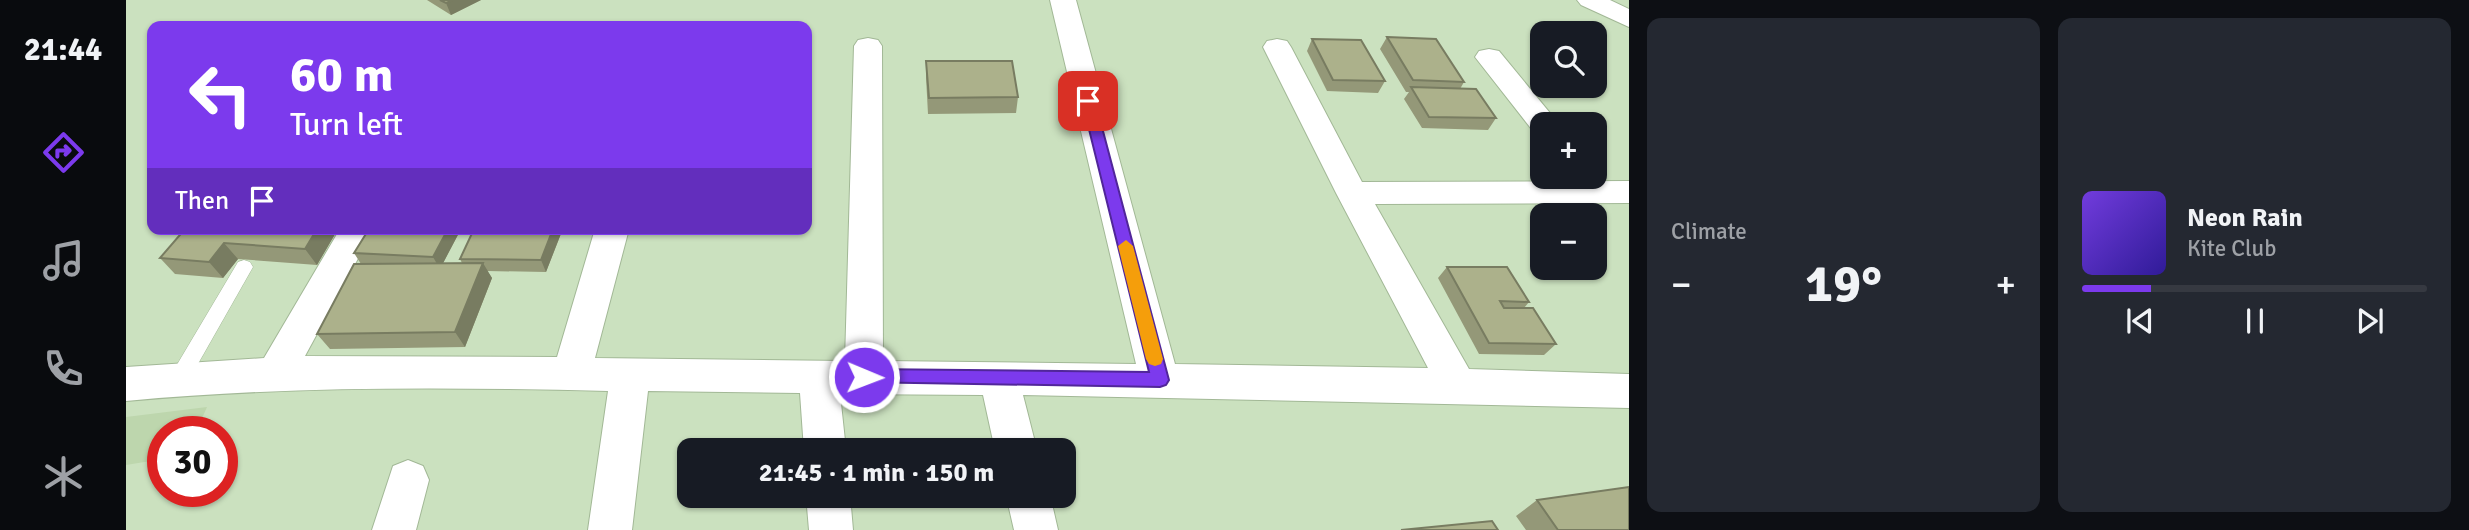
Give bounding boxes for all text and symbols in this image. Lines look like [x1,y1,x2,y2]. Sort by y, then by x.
map controls [1530,21,1607,280]
button: search [1530,21,1607,98]
text: 21:44 [24,30,102,69]
text: 60 m [290,45,393,105]
icon: left [175,49,266,140]
pin [1058,71,1118,131]
icon: arrive [1069,82,1107,120]
text: Turn left [290,105,403,144]
button: + [1530,112,1607,189]
icon: directions [39,128,88,177]
icon: arrive [243,182,281,220]
text: Then [175,185,229,217]
text: Neon Rain [2187,202,2303,234]
button: − [1530,203,1607,280]
text: Climate [1671,217,1747,246]
text: Kite Club [2187,234,2276,263]
icon: music [39,236,88,285]
text: 19° [1805,252,1882,316]
text: − [1671,261,1692,308]
text: + [1995,261,2016,308]
icon: previous [2121,302,2159,340]
icon: pause [2236,302,2274,340]
icon: next [2351,302,2389,340]
position arrow [827,340,901,414]
icon: phone [39,344,88,393]
speed limit sign: 30 [147,416,238,507]
icon: climate [39,452,88,501]
text: 21:45 · 1 min · 150 m [759,457,994,489]

